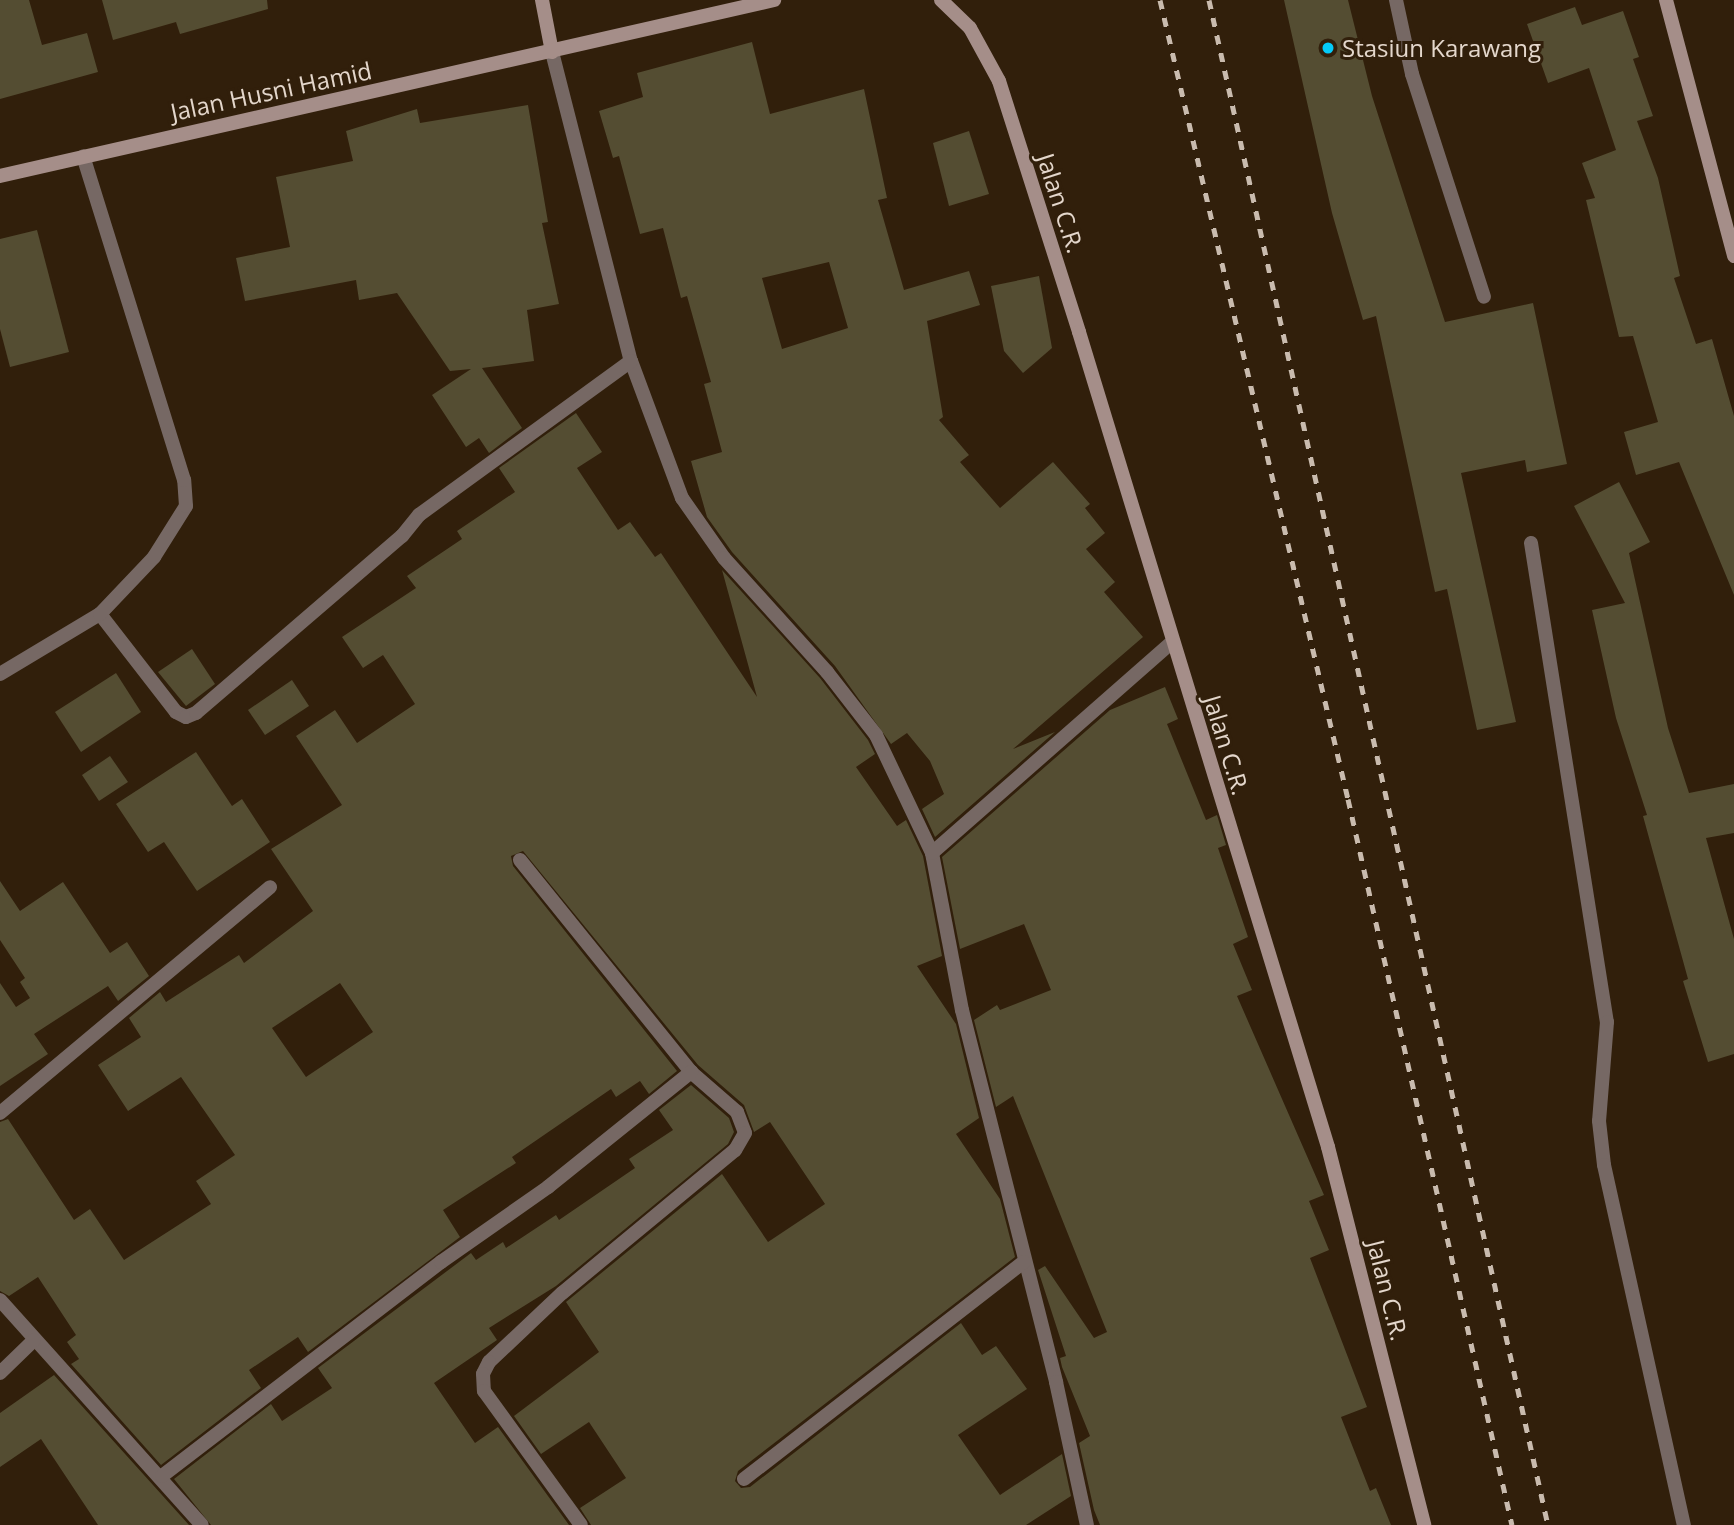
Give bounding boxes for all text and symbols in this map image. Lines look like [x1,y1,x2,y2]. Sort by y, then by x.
place label: Stasiun Karawang [1342,34,1541,62]
marker: Stasiun Karawang [1320,40,1336,56]
street label: Jalan Husni Hamid [168,56,374,126]
street label: Jalan C.R. [1031,150,1091,256]
street label: Jalan C.R. [1198,692,1256,798]
street label: Jalan C.R. [1362,1237,1414,1343]

